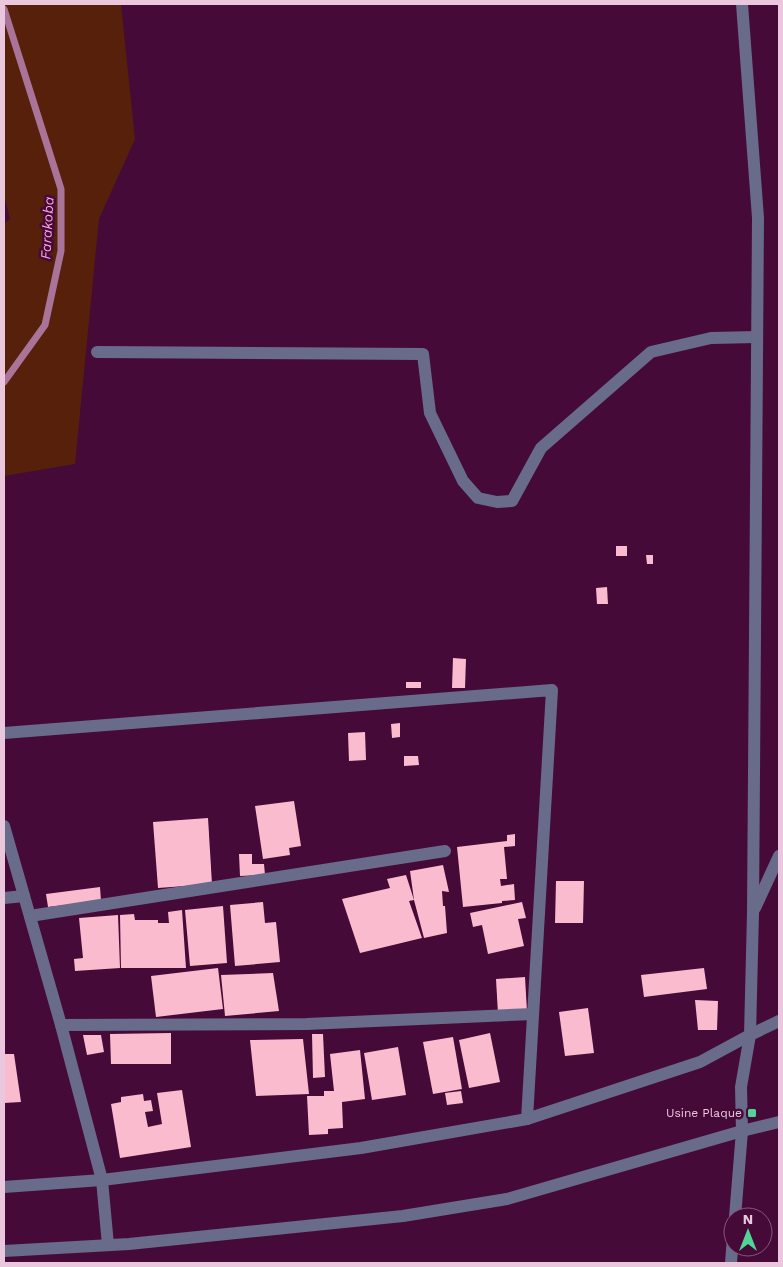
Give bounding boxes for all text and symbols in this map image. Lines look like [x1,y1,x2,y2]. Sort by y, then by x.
water label: Farakoba [37,196,57,260]
place label: Usine Plaque [666,1106,742,1120]
marker: Usine Plaque [746,1107,758,1119]
north arrow [723,1207,773,1257]
text: N [743,1211,753,1227]

